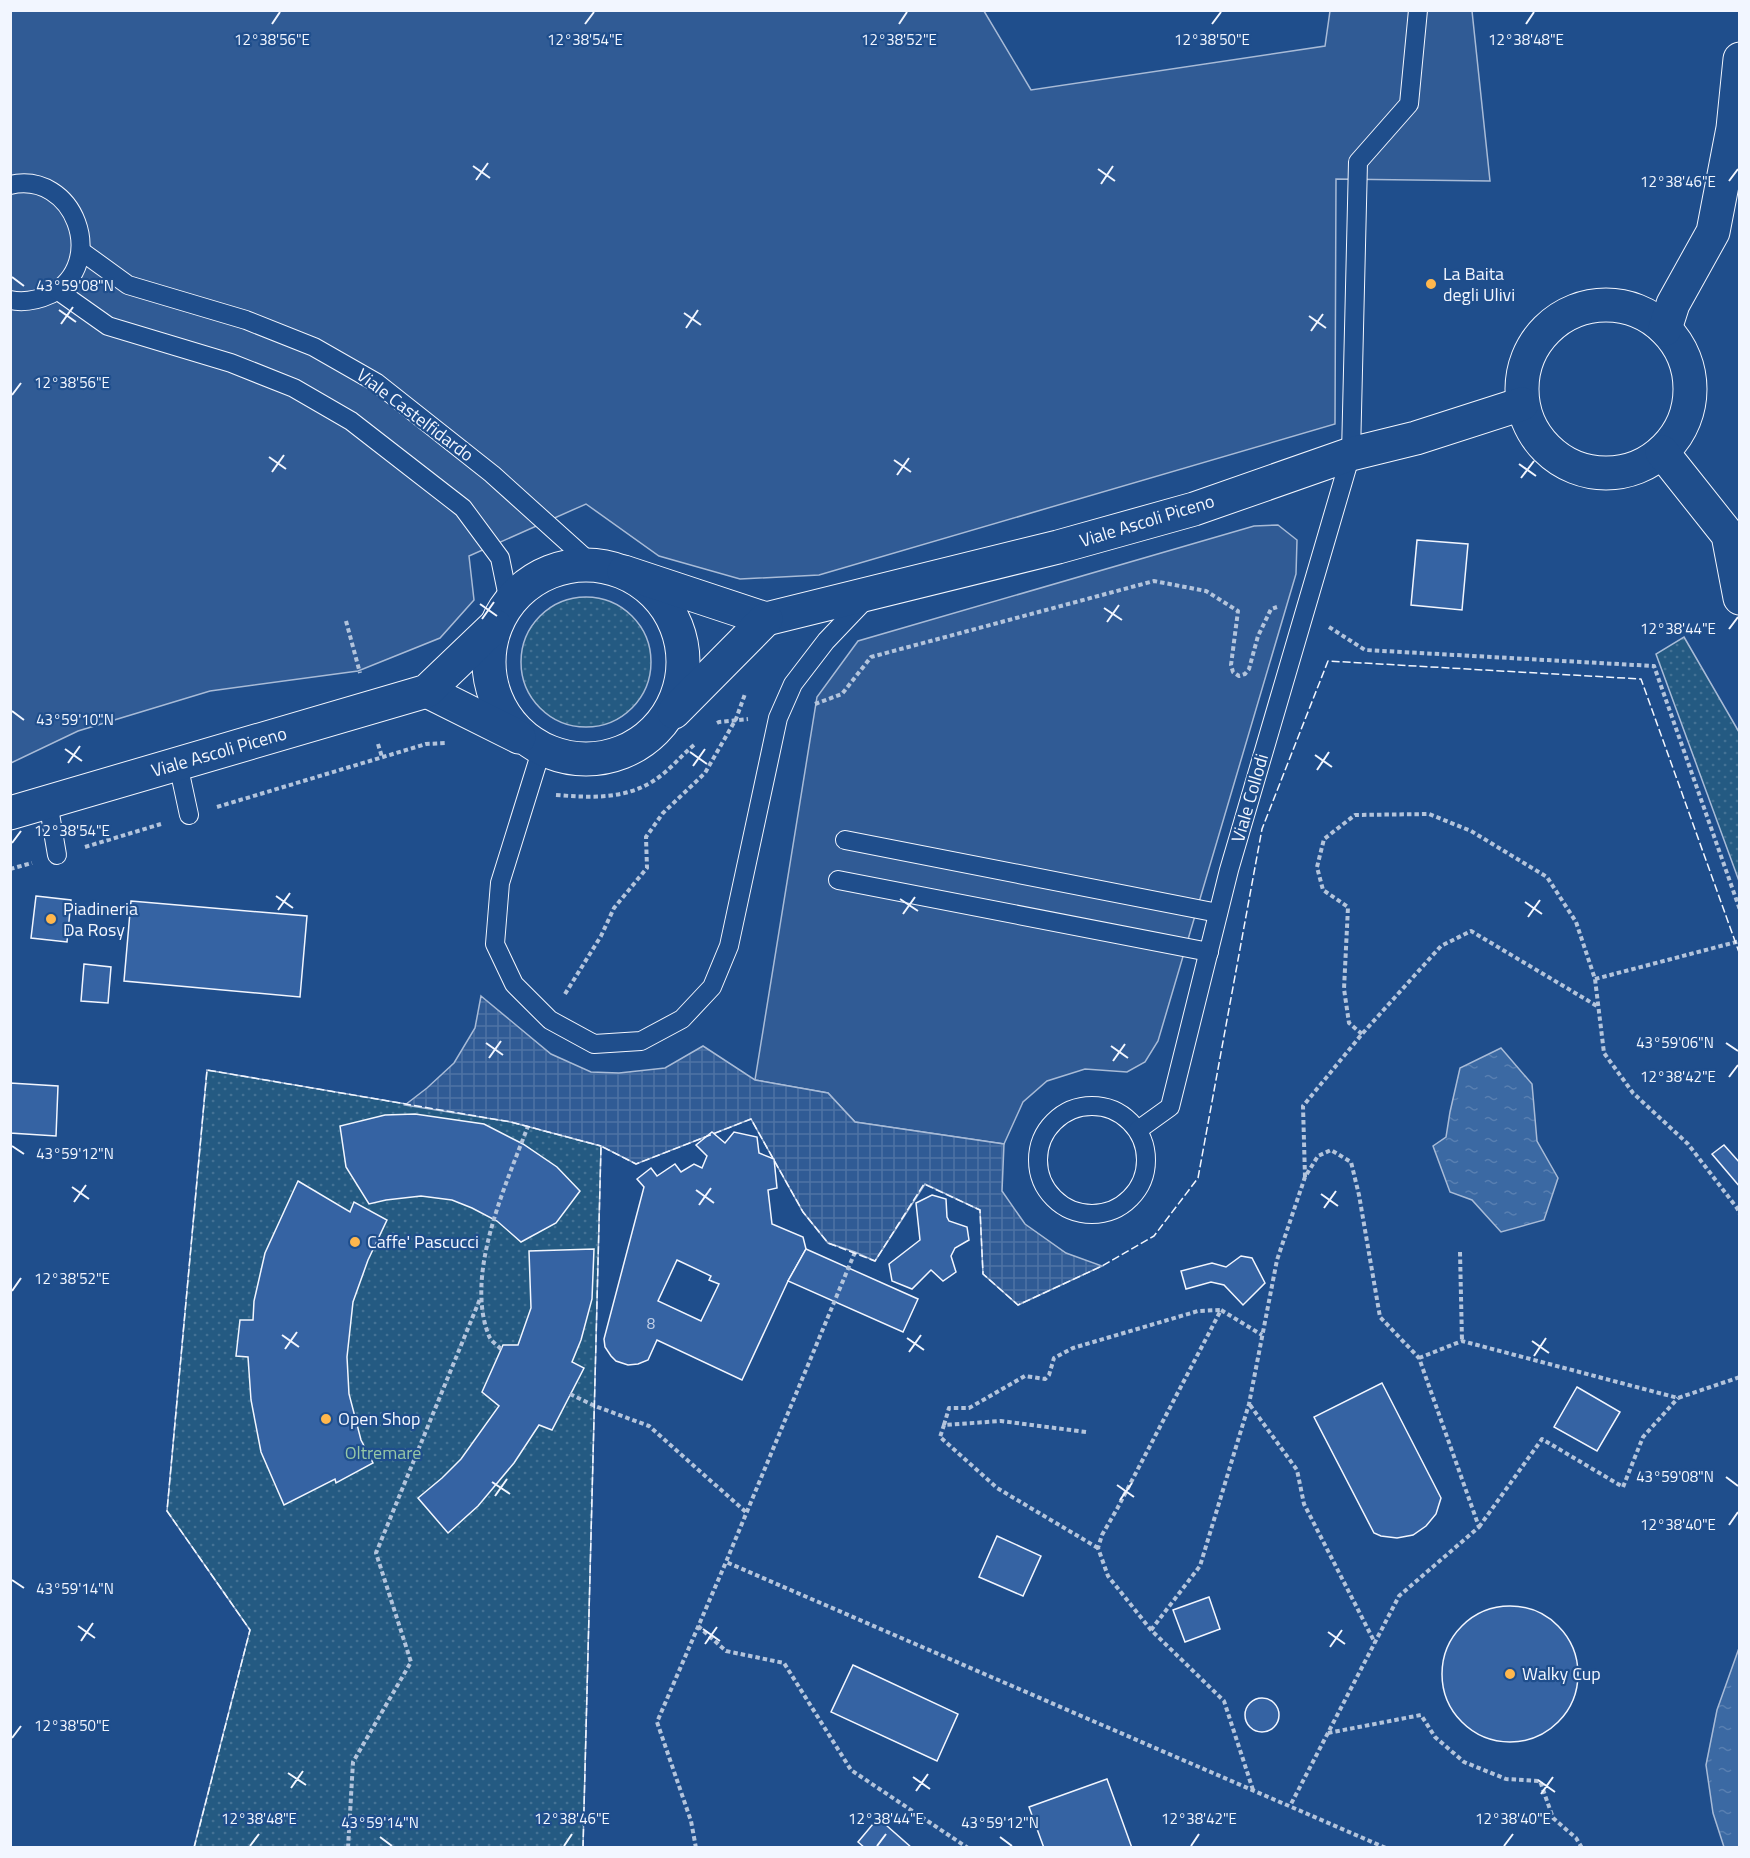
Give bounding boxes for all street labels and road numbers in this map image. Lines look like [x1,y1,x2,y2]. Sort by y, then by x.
street label: Viale Castelfidardo [351,361,480,468]
street label: Viale Ascoli Piceno [1076,487,1218,554]
street label: Viale Ascoli Piceno [148,719,290,784]
street label: Viale Collodi [1224,750,1275,845]

